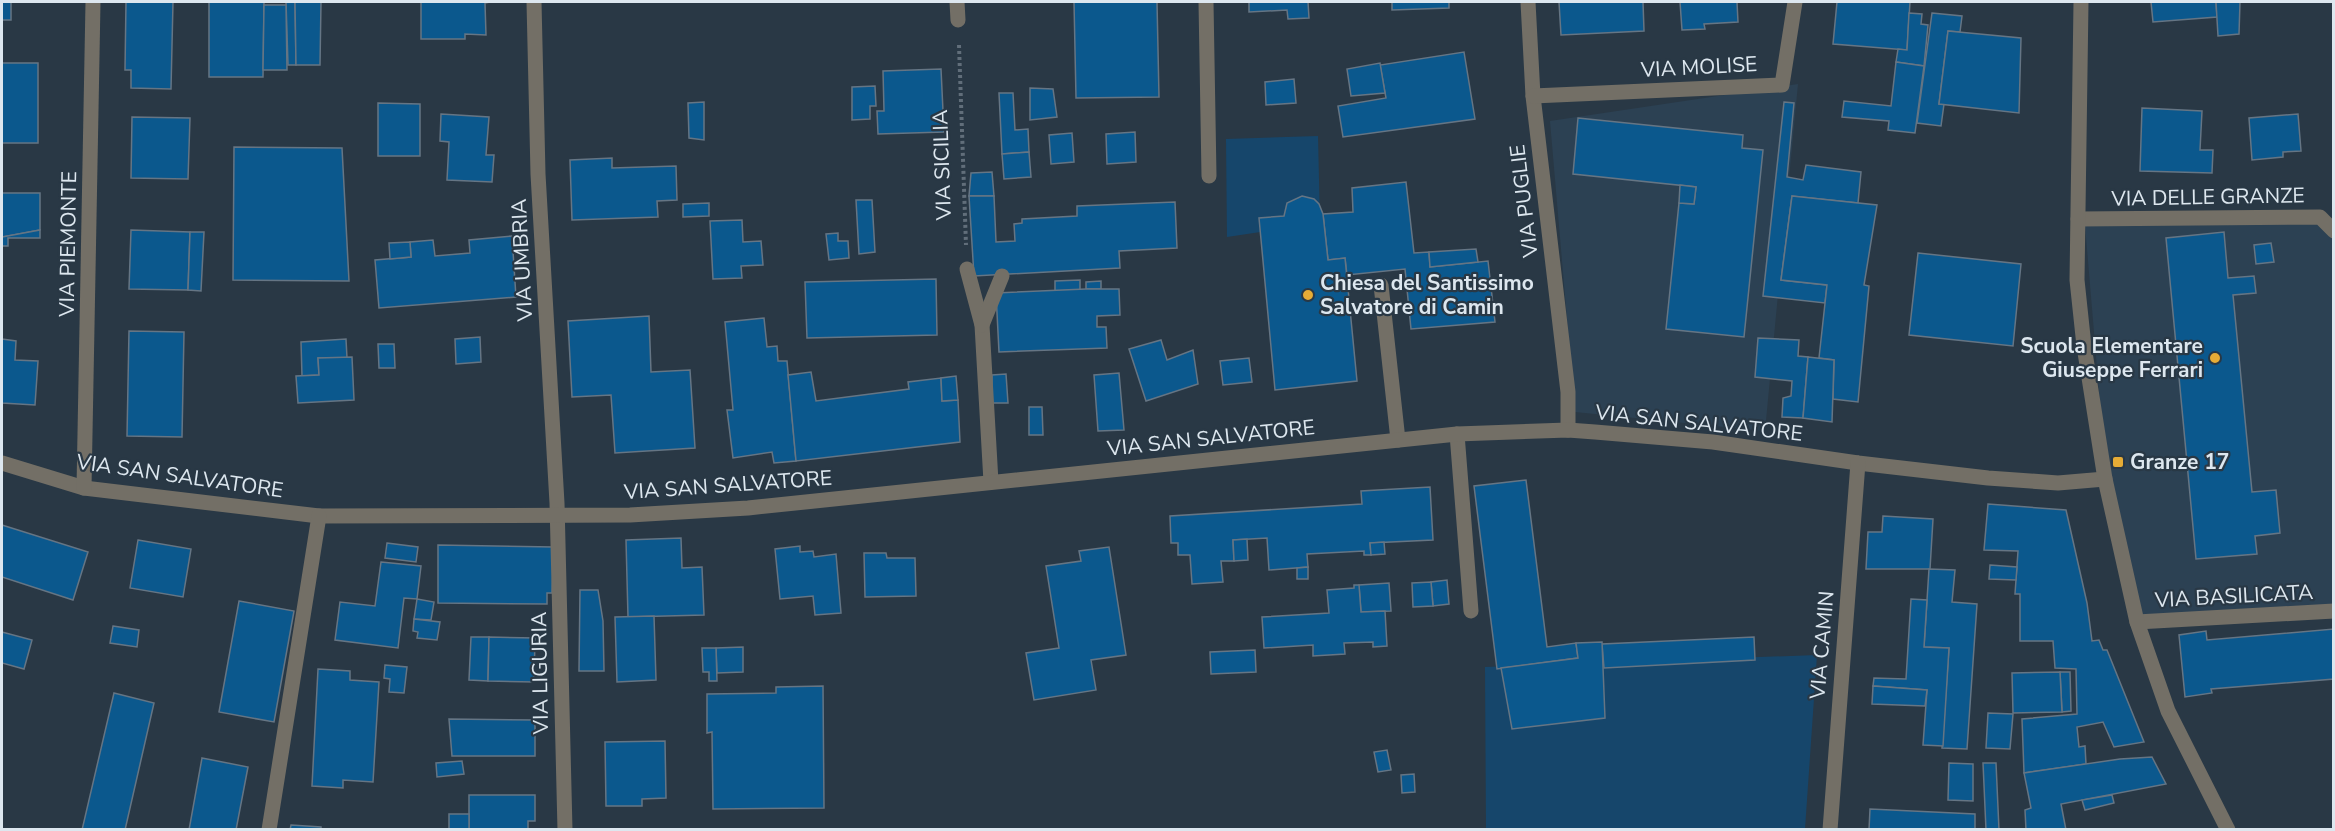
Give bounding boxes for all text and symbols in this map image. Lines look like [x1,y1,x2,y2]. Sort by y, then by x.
street label: VIA MOLISE [1639,50,1758,84]
street label: VIA SICILIA [926,109,958,222]
street label: VIA PUGLIE [1503,143,1545,260]
street label: VIA PIEMONTE [53,171,83,318]
street label: VIA DELLE GRANZE [2110,181,2305,213]
street label: VIA UMBRIA [505,198,539,323]
place label: Chiesa del Santissimo Salvatore di Camin [1320,269,1534,321]
marker: Chiesa del Santissimo Salvatore di Camin [1301,288,1315,302]
place label: Scuola Elementare Giuseppe Ferrari [2020,332,2203,384]
marker: Scuola Elementare Giuseppe Ferrari [2208,351,2222,365]
street label: VIA SAN SALVATORE [1593,398,1804,448]
street label: VIA SAN SALVATORE [1105,413,1316,463]
street label: VIA SAN SALVATORE [74,447,285,504]
place label: Granze 17 [2130,448,2229,476]
marker: Granze 17 [2111,455,2125,469]
street label: VIA SAN SALVATORE [622,464,833,506]
street label: VIA BASILICATA [2153,578,2314,614]
street label: VIA CAMIN [1803,590,1841,701]
street label: VIA LIGURIA [525,611,555,736]

